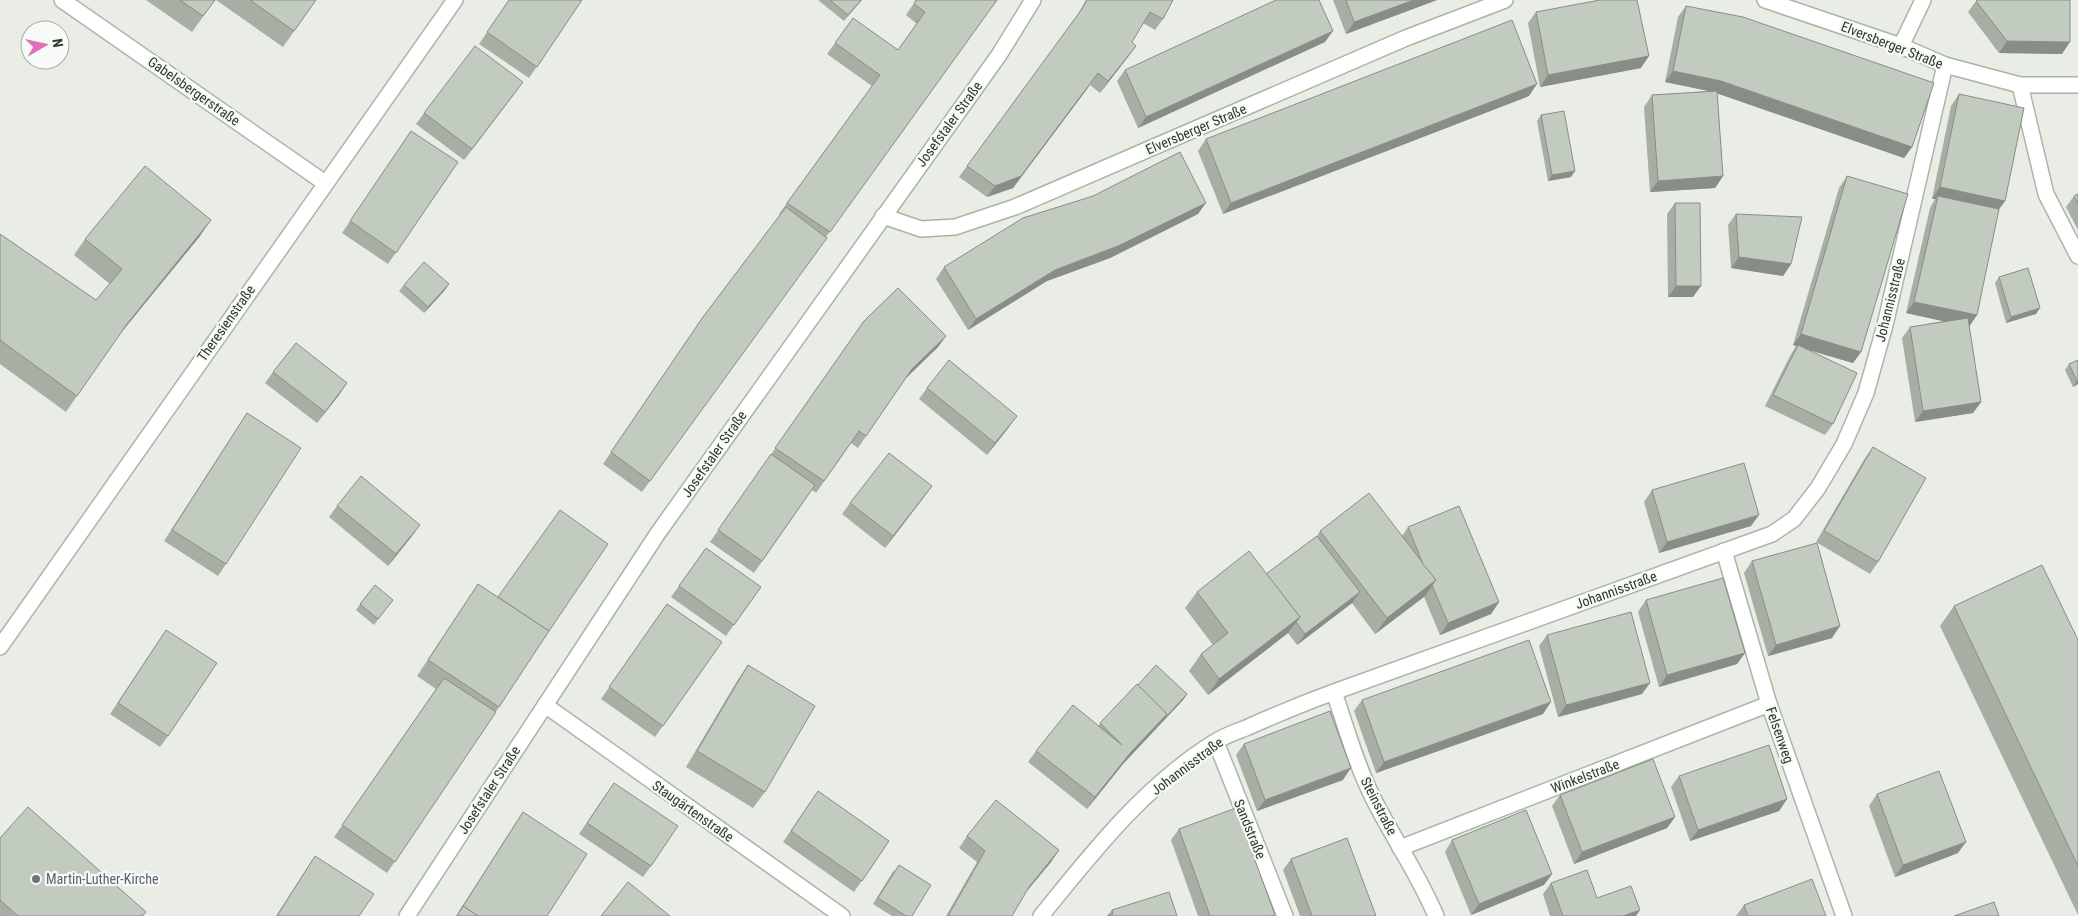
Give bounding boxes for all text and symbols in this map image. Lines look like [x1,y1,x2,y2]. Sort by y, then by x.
street label: Elversberger Straße [1839,18,1946,72]
north arrow [20,20,70,70]
text: N [49,37,66,48]
street label: Gabelsbergerstraße [145,53,243,129]
street label: Josefstaler Straße [913,78,986,170]
street label: Elversberger Straße [1143,100,1249,157]
street label: Johannisstraße [1872,256,1908,343]
street label: Theresienstraße [194,281,258,364]
street label: Josefstaler Straße [678,407,750,500]
street label: Johannisstraße [1573,568,1659,612]
street label: Felsenweg [1763,705,1797,765]
street label: Johannisstraße [1148,734,1226,798]
street label: Josefstaler Straße [455,743,524,837]
street label: Winkelstraße [1549,756,1622,796]
street label: Steinstraße [1358,774,1401,838]
street label: Staugärtenstraße [649,777,737,845]
street label: Sandstraße [1231,797,1269,862]
place label: Martin-Luther-Kirche [46,871,159,887]
marker: Martin-Luther-Kirche [30,873,42,885]

